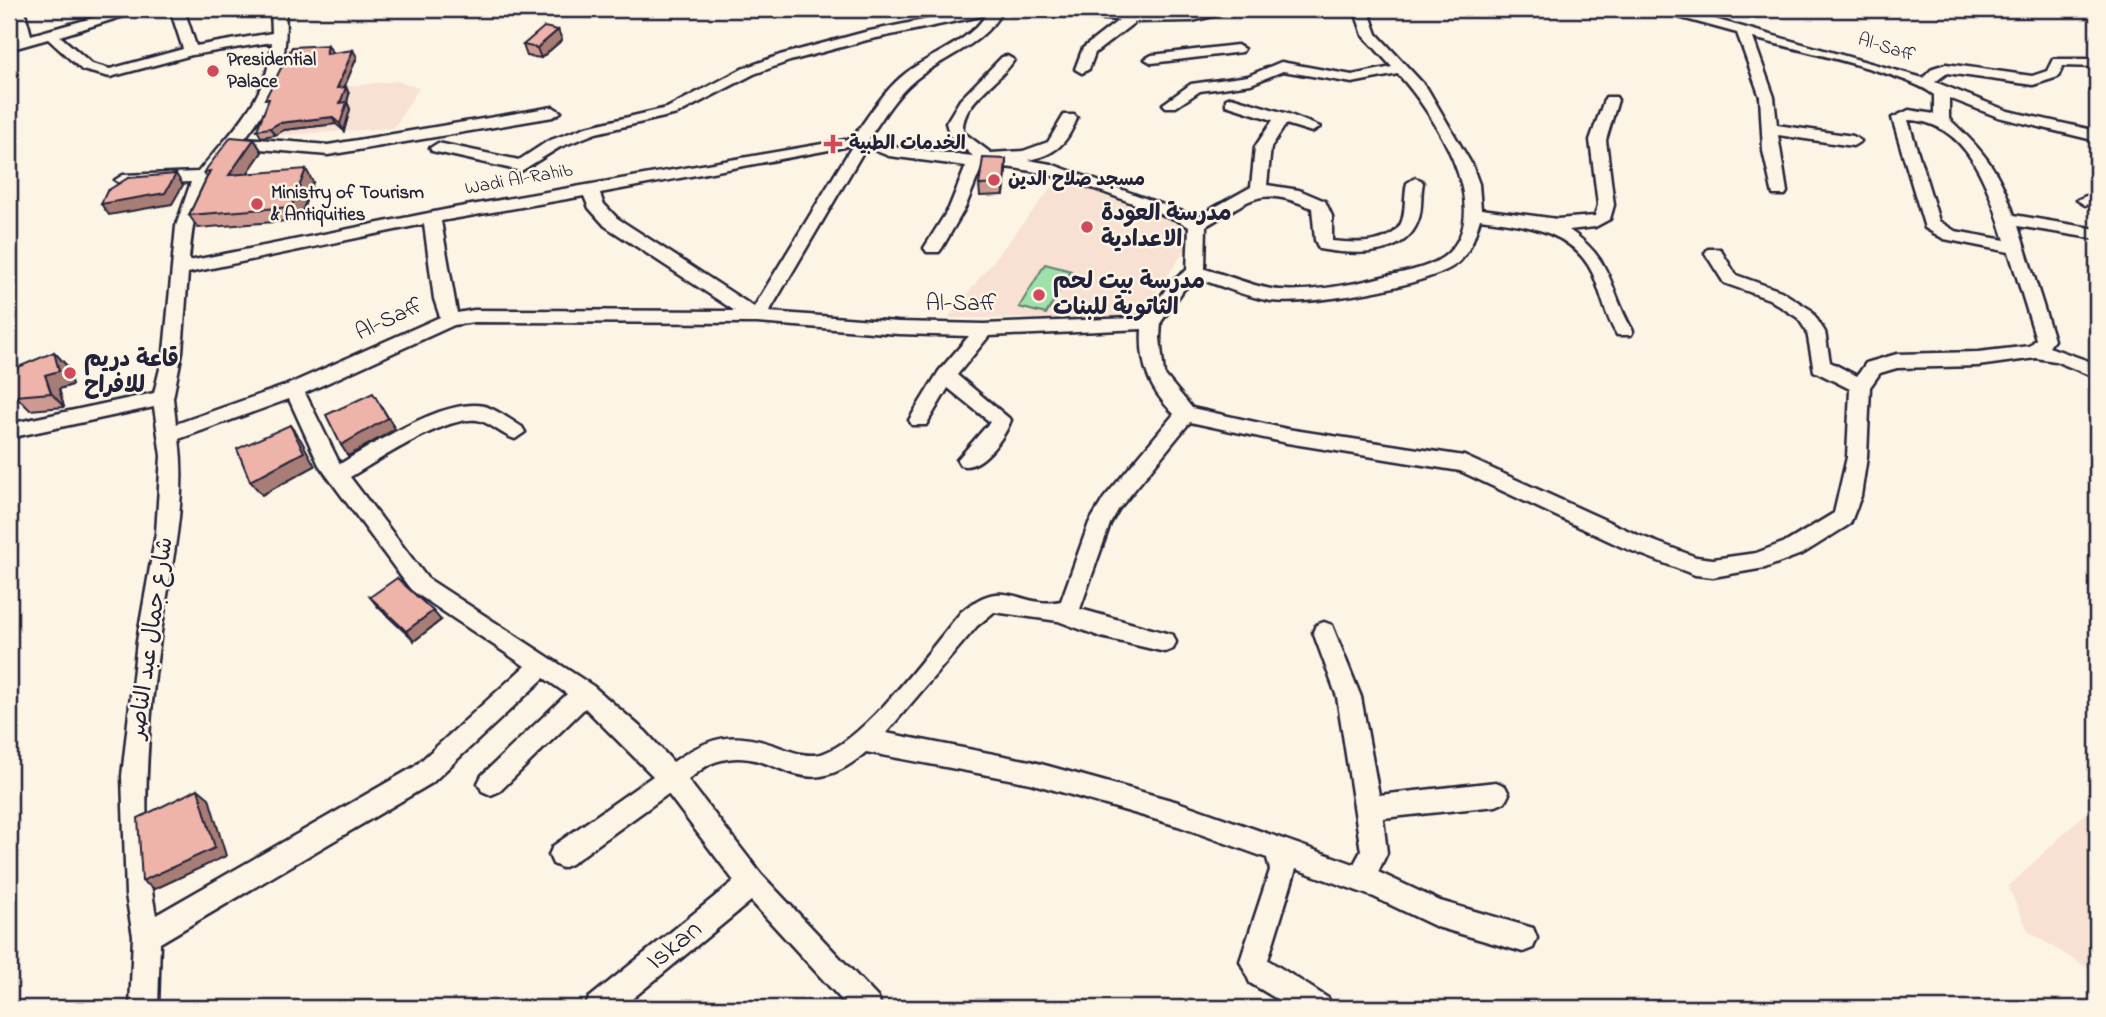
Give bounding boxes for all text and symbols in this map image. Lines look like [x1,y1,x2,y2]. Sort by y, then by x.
street label: Al-Saff [1854,27,1918,70]
place label: Presidential Palace [227,47,316,96]
marker: Presidential Palace [205,63,221,79]
place label: الخدمات الطبية [849,131,966,158]
marker: الخدمات الطبية [823,134,843,154]
street label: Wadi Al-Rahib [463,157,575,203]
place label: مسجد صلاح الدين [1008,167,1145,194]
marker: مسجد صلاح الدين [986,172,1002,188]
place label: Ministry of Tourism & Antiquities [270,180,424,229]
marker: Ministry of Tourism & Antiquities [249,196,265,212]
place label: مدرسة العودة الاعدادية [1101,198,1232,257]
marker: مدرسة العودة الاعدادية [1079,219,1095,235]
place label: مدرسة بيت لحم الثاتوية للبنات [1053,266,1205,325]
marker: مدرسة بيت لحم الثاتوية للبنات [1031,287,1047,303]
street label: Al-Saff [926,288,997,321]
street label: Al-Saff [350,290,428,350]
place label: قاعة دريم للافراح [84,344,179,403]
marker: قاعة دريم للافراح [62,365,78,381]
street label: شارع جمال عبد الناصر [121,535,182,743]
street label: Iskan [638,911,712,981]

